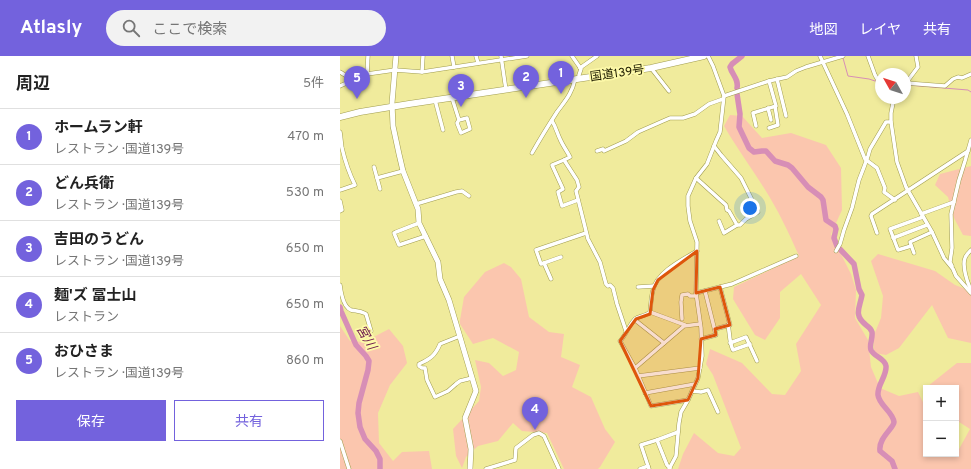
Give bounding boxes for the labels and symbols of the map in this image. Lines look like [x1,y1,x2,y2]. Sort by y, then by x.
pin: 1 [548,61,574,94]
street label: 国道139号 [589,62,645,86]
pin: 2 [513,65,539,98]
pin: 5 [344,66,370,99]
north arrow [875,68,911,104]
pin: 3 [448,74,474,107]
your location [740,198,760,218]
water label: 宮川 [352,323,380,355]
pin: 4 [522,397,548,430]

